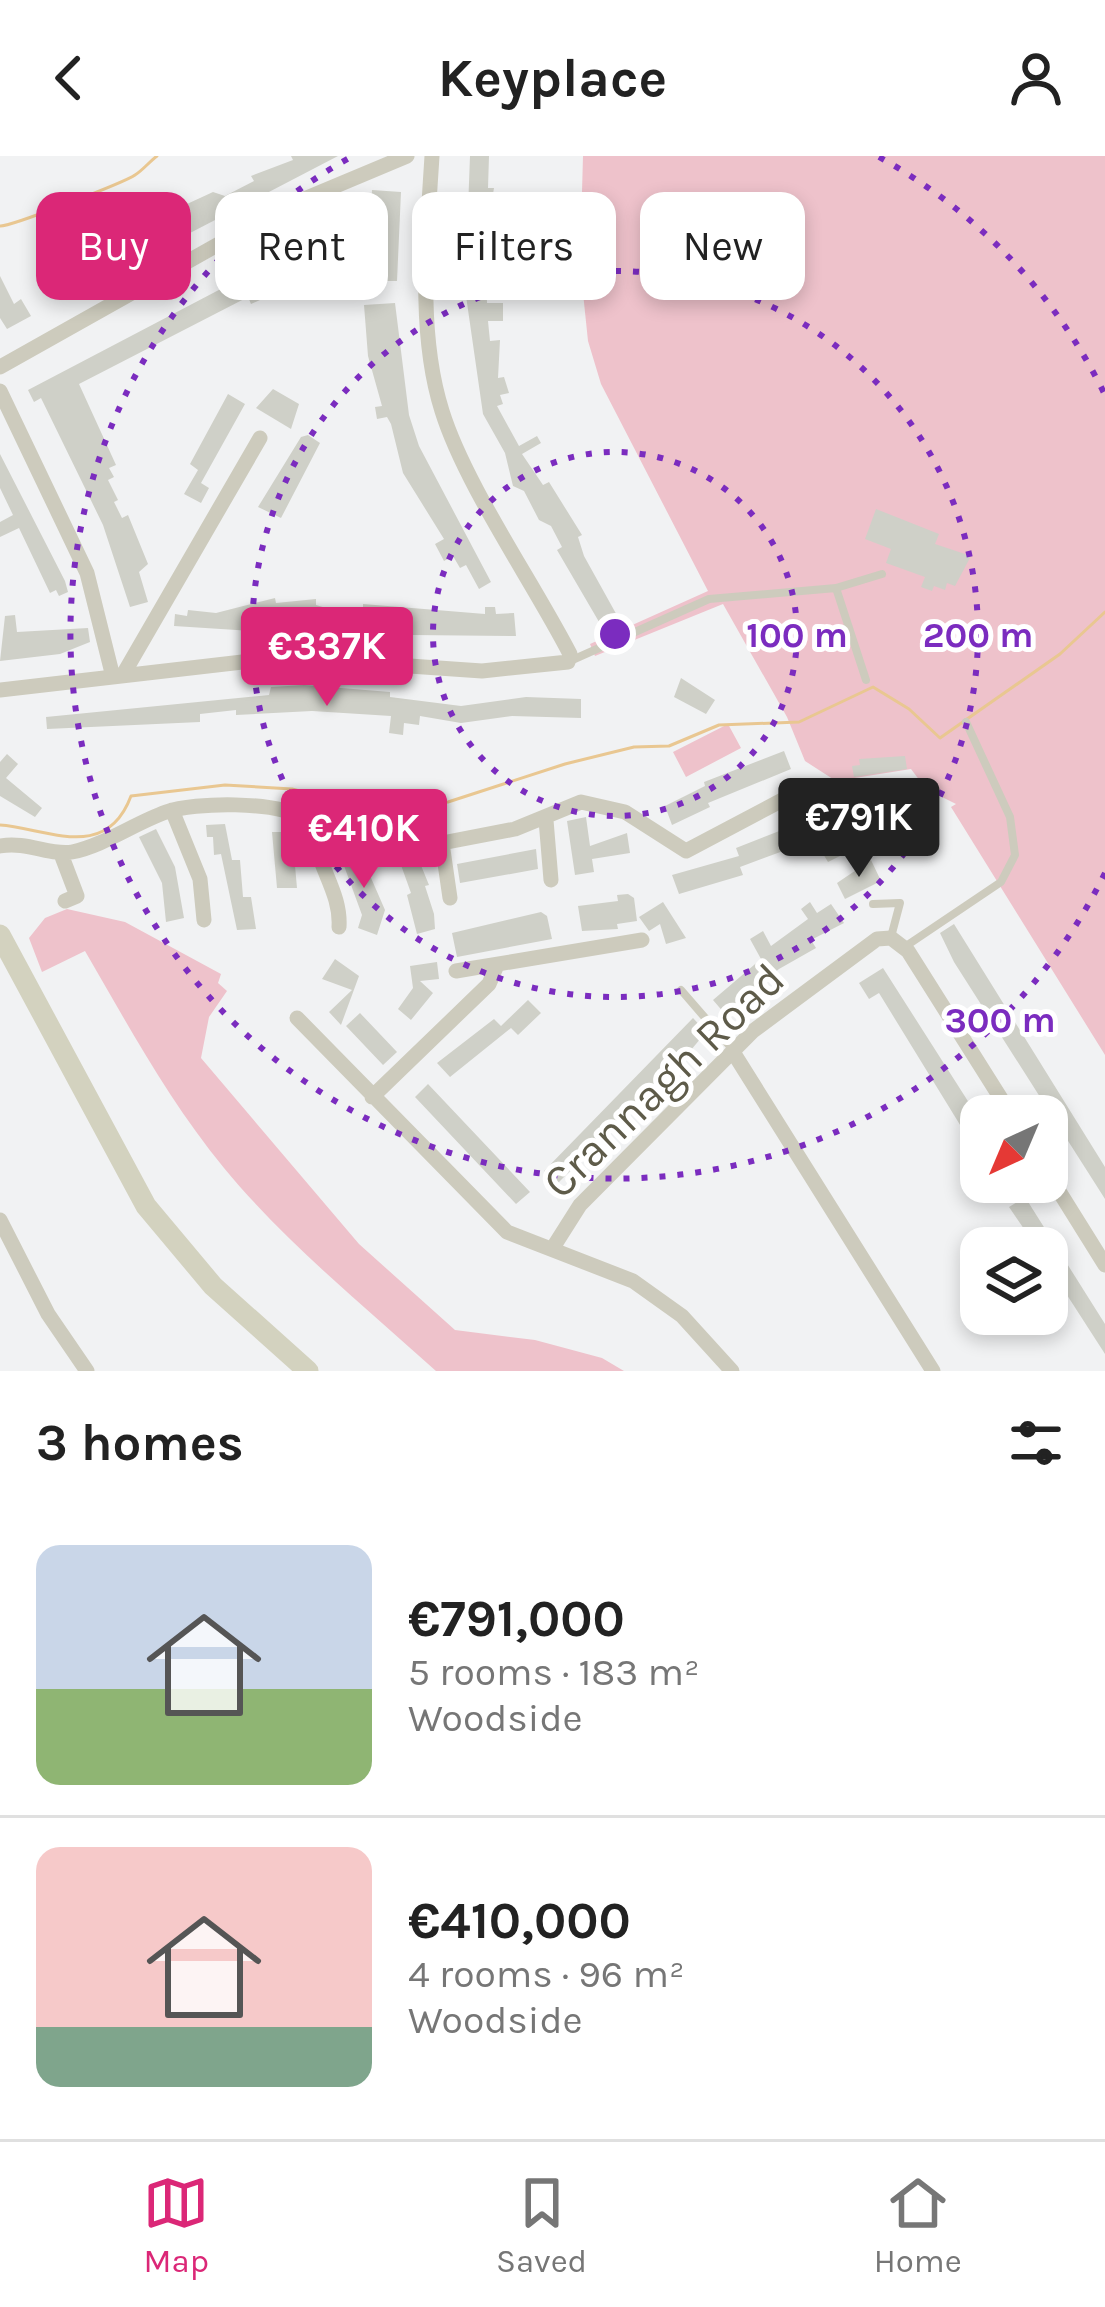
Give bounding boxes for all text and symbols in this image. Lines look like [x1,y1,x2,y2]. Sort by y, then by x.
icon: back [36,45,102,111]
icon: person [1003,45,1069,111]
text: Keyplace [438,46,667,110]
chip: Buy [36,192,191,300]
chip: Rent [215,192,388,300]
chip: Filters [412,192,616,300]
chip: New [640,192,805,300]
pin: €337K [243,607,411,709]
centre of rings [594,613,636,655]
text: 100 m [746,614,848,656]
text: 200 m [923,614,1033,656]
text: €337K [268,623,386,669]
pin: €791K [775,778,943,880]
pin: €410K [280,789,448,891]
text: €791K [805,794,913,840]
text: €410K [308,805,420,851]
street label: Crannagh Road [532,953,796,1209]
text: 300 m [944,999,1056,1041]
north arrow [960,1095,1068,1203]
map controls [960,1095,1068,1335]
button: layers [960,1227,1068,1335]
icon: filters [1003,1410,1069,1476]
text: 3 homes [36,1413,244,1473]
text: €791,000 [408,1589,625,1649]
icon: home [132,1593,276,1737]
text: 5 rooms · 183 m² [408,1649,700,1695]
text: Woodside [408,1695,583,1741]
text: €410,000 [408,1891,631,1951]
icon: home [132,1895,276,2039]
text: 4 rooms · 96 m² [408,1951,685,1997]
text: Woodside [408,1997,583,2043]
tab: Map [143,2170,209,2280]
tab: Saved [496,2170,587,2280]
tab: Home [874,2170,962,2280]

